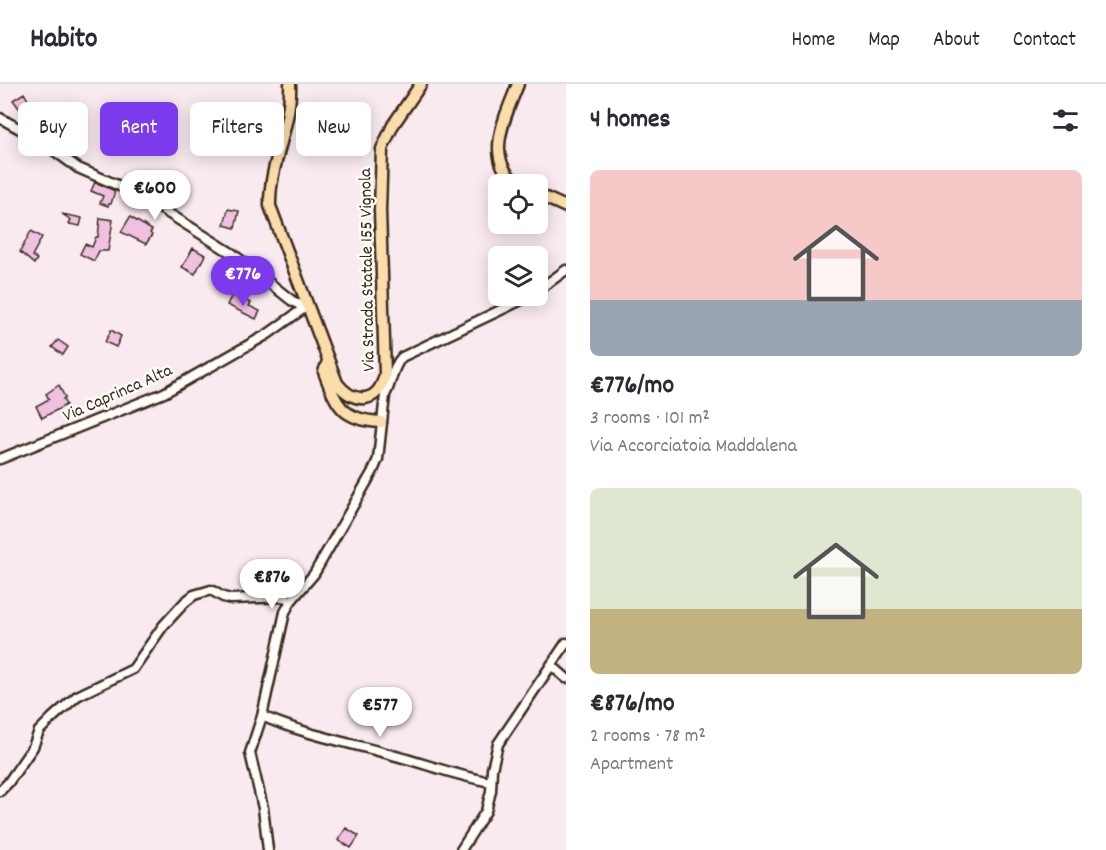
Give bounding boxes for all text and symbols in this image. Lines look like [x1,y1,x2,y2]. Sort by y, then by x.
text: Habito [30,21,98,61]
text: Home [791,26,835,56]
text: Map [868,26,900,56]
text: About [933,26,980,56]
text: Contact [1013,26,1076,56]
chip: Buy [18,102,88,156]
chip: Rent [100,102,178,156]
chip: Filters [190,102,284,156]
chip: New [296,102,371,156]
text: 4 homes [590,102,670,139]
icon: filters [1049,104,1082,137]
street label: Via Strada Statale 155 Vignola [354,168,383,372]
pin: €600 [119,170,191,221]
map controls [488,174,548,306]
button: locate [488,174,548,234]
text: €600 [134,175,176,203]
icon: home [782,209,890,317]
button: layers [488,246,548,306]
pin: €776 [207,256,279,307]
text: €776 [225,261,261,289]
street label: Via Caprinca Alta [59,359,177,430]
text: €776/mo [590,368,674,405]
text: 3 rooms · 101 m² [590,405,710,433]
text: Via Accorciatoia Maddalena [590,433,797,461]
icon: home [782,527,890,635]
pin: €876 [236,559,308,610]
text: €876 [254,564,290,592]
text: €876/mo [590,686,674,723]
pin: €577 [344,687,416,738]
text: €577 [362,692,398,720]
text: 2 rooms · 78 m² [590,723,706,751]
text: Apartment [590,751,673,779]

